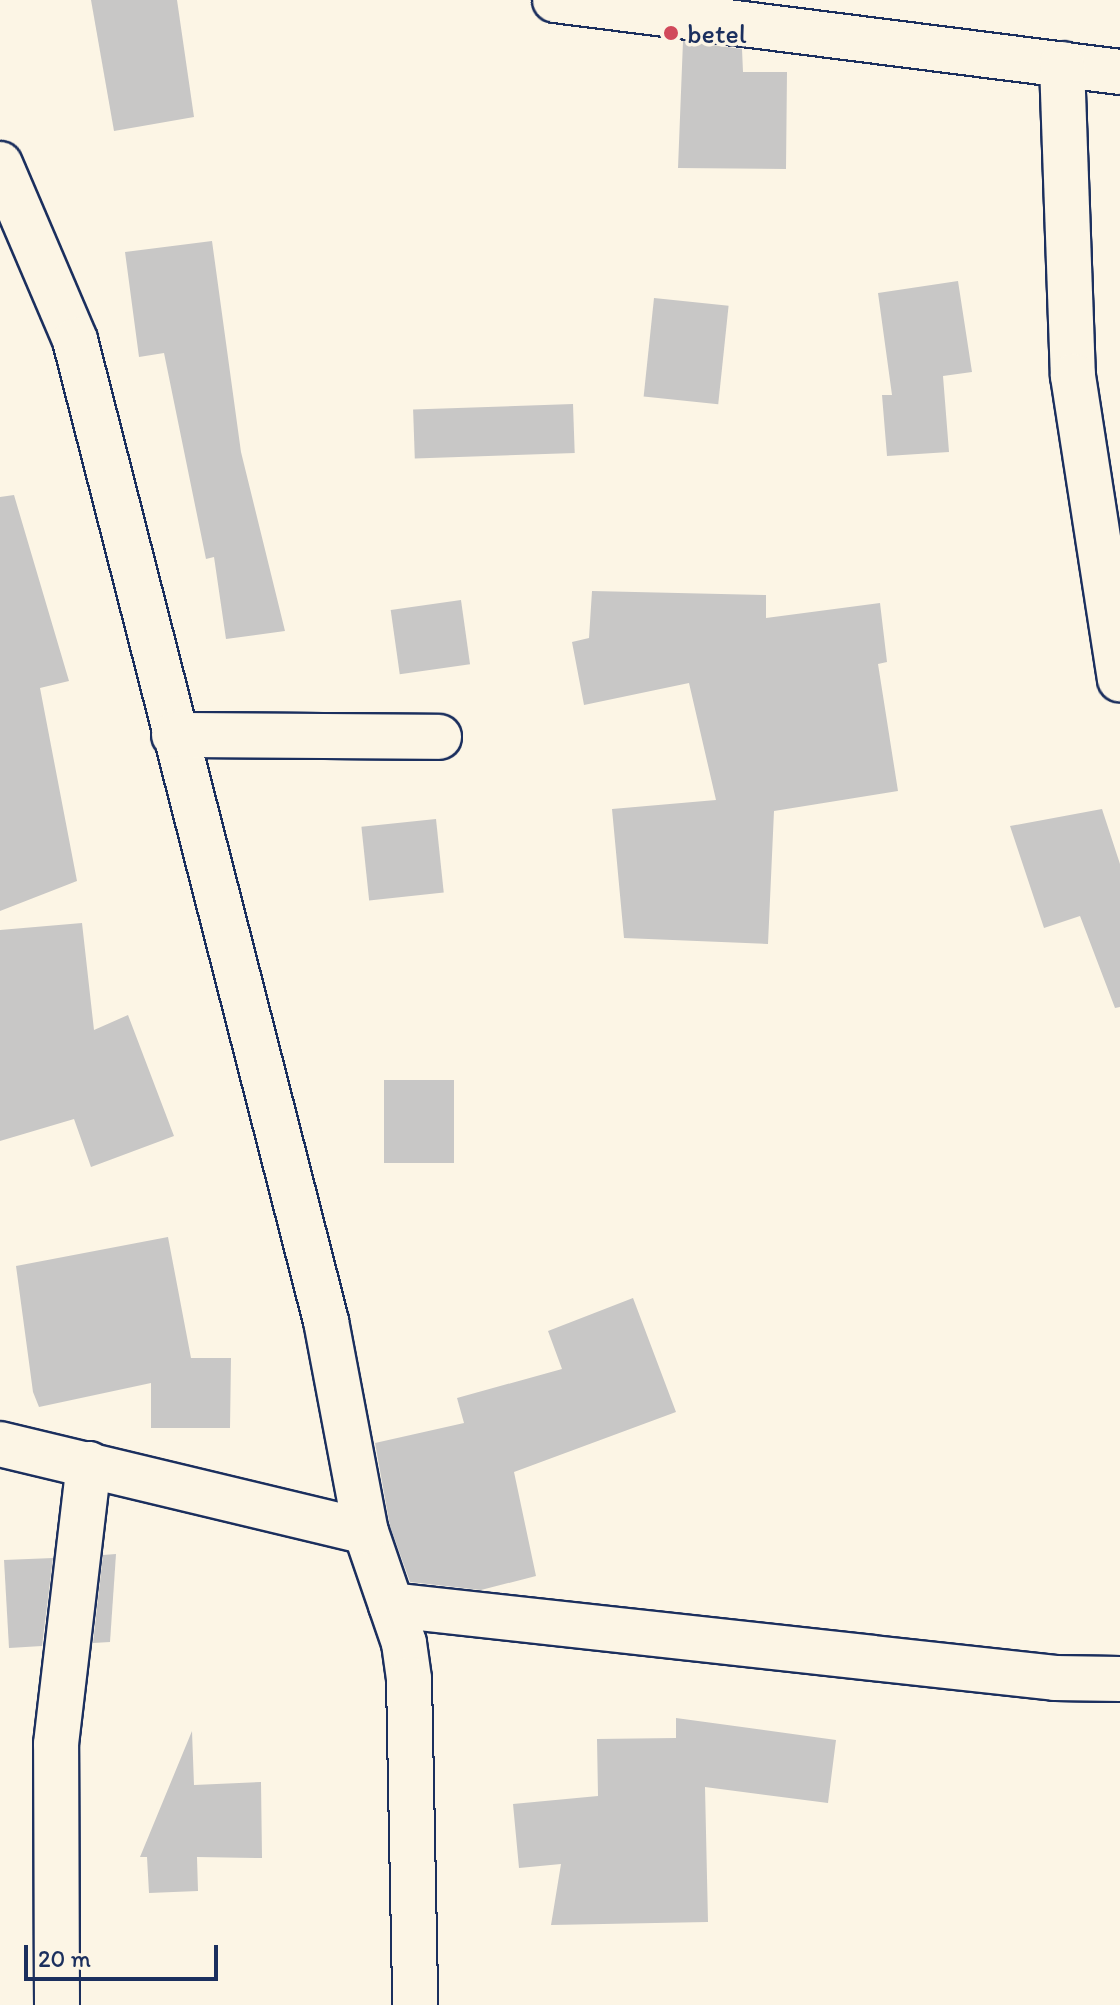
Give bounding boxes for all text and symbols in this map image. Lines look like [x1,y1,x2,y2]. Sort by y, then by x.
place label: betel [687,16,747,50]
marker: betel [662,24,680,42]
scale bar [28,1929,222,1979]
text: 20 m [38,1944,91,1973]

